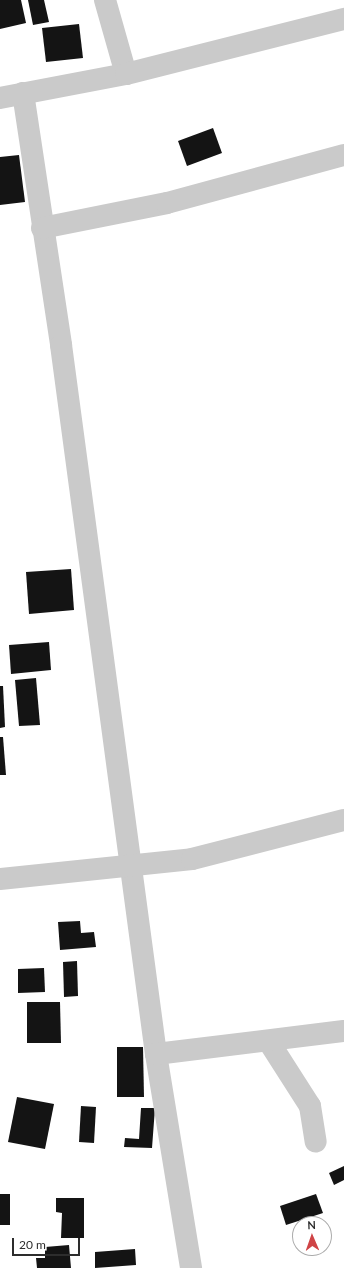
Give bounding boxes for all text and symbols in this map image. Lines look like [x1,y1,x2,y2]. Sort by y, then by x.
north arrow [292,1216,332,1256]
text: N [307,1218,316,1231]
scale bar [14,1230,82,1256]
text: 20 m [19,1237,46,1252]

